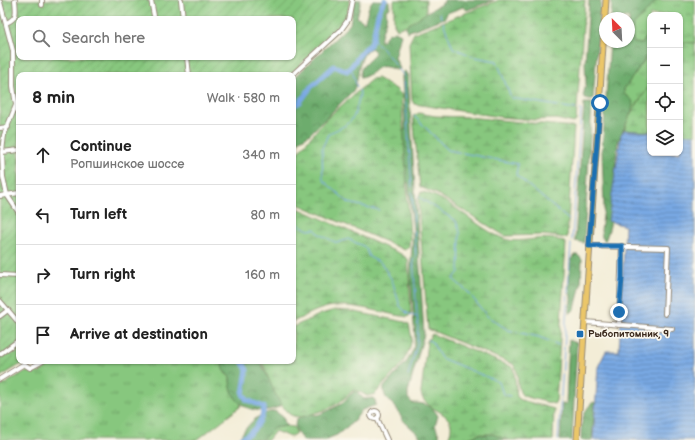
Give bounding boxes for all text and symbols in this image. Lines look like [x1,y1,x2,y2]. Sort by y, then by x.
north arrow [599,12,635,48]
map controls [647,12,683,156]
button: + [647,12,683,48]
search box [16,16,296,60]
icon: search [30,27,52,49]
text: Search here [62,29,145,48]
button: − [647,48,683,84]
button: locate [647,84,683,120]
text: 8 min [32,88,75,108]
text: Walk · 580 m [207,90,280,106]
route start [591,94,609,112]
button: layers [647,120,683,156]
text: Continue [70,137,132,156]
icon: ahead [32,144,54,166]
text: 340 m [242,147,280,163]
text: Ропшинское шоссе [70,156,185,172]
icon: left [32,204,54,226]
text: Turn left [70,205,127,224]
text: 80 m [251,207,280,223]
icon: right [32,264,54,286]
text: Turn right [70,265,135,284]
text: 160 m [245,267,280,283]
route end [610,303,628,321]
icon: arrive [32,324,54,346]
text: Arrive at destination [70,325,208,344]
place label: Рыбопитомник, 9 [588,328,669,340]
marker: Рыбопитомник, 9 [575,329,585,339]

